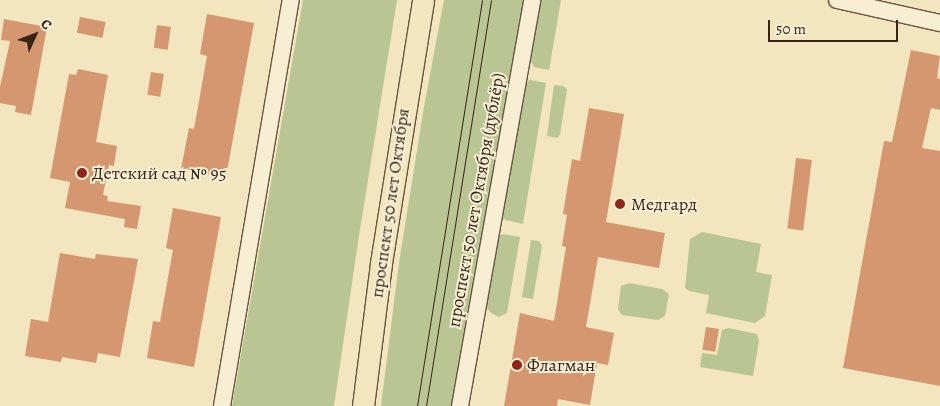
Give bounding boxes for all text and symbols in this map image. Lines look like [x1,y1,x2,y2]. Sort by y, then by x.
north arrow [10,10,60,60]
scale bar [770,10,900,42]
text: С [36,15,56,34]
text: 50 m [776,19,806,39]
street label: проспект 50 лет Октября (дублёр) [443,71,509,329]
street label: проспект 50 лет Октября [366,107,414,299]
place label: Детский сад № 95 [92,162,226,184]
marker: Детский сад № 95 [76,167,88,179]
place label: Медгард [631,193,697,215]
marker: Медгард [613,197,627,211]
place label: Флагман [527,354,595,376]
marker: Флагман [511,359,523,371]

